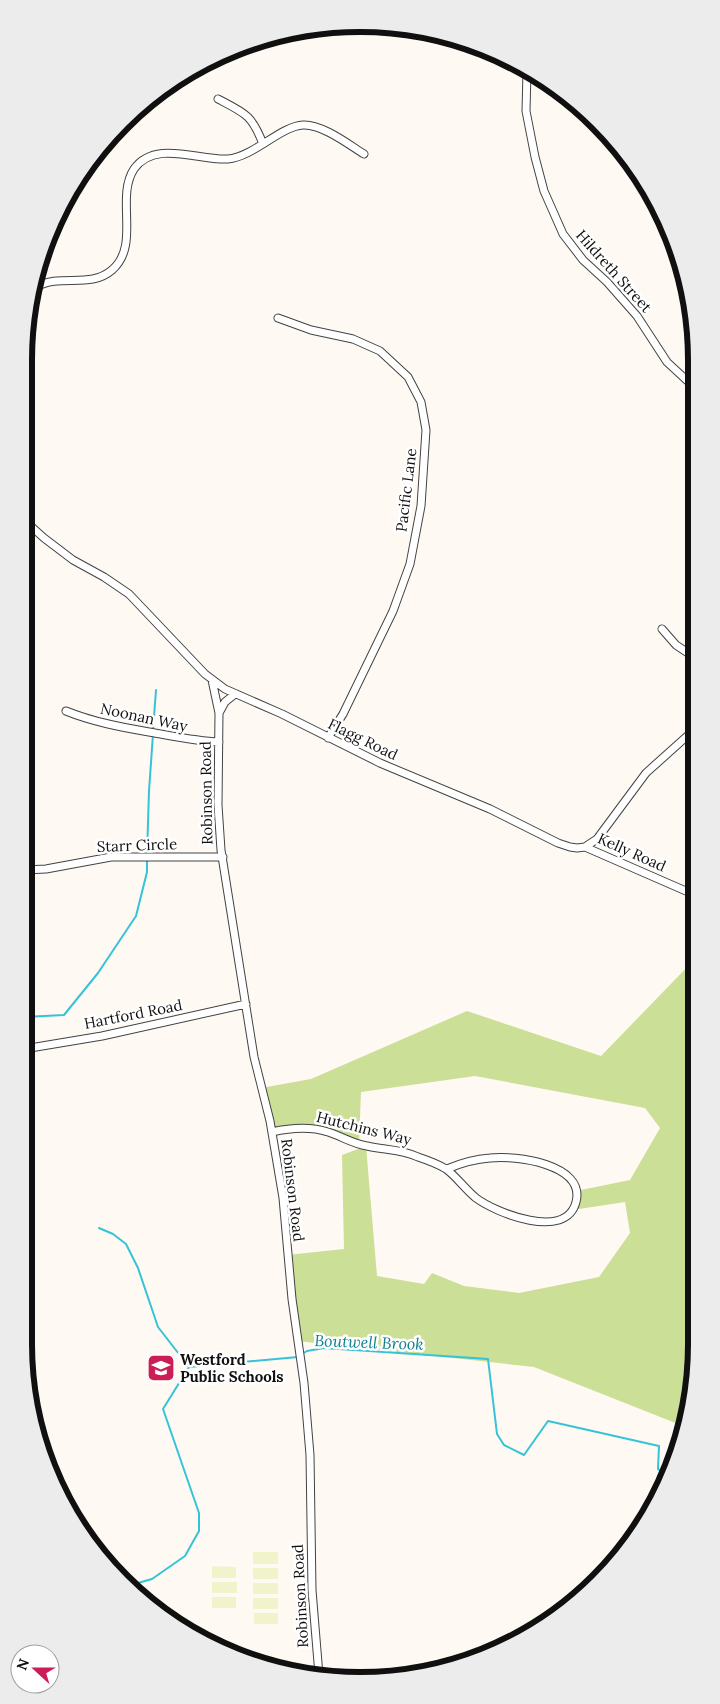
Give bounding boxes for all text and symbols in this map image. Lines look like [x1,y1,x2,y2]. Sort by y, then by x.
street label: Hildreth Street [572,226,656,316]
street label: Pacific Lane [391,447,421,533]
street label: Noonan Way [99,698,189,736]
street label: Flagg Road [325,714,401,764]
street label: Robinson Road [196,741,216,845]
street label: Kelly Road [595,828,669,876]
street label: Starr Circle [97,834,177,856]
street label: Hartford Road [82,995,184,1033]
street label: Hutchins Way [315,1107,414,1149]
street label: Robinson Road [277,1137,309,1243]
water label: Boutwell Brook [314,1330,424,1354]
place label: Westford Public Schools [180,1350,284,1386]
school or university icon: Westford Public Schools [146,1353,176,1383]
street label: Robinson Road [288,1544,312,1648]
north arrow [10,1644,60,1694]
text: N [13,1656,33,1673]

